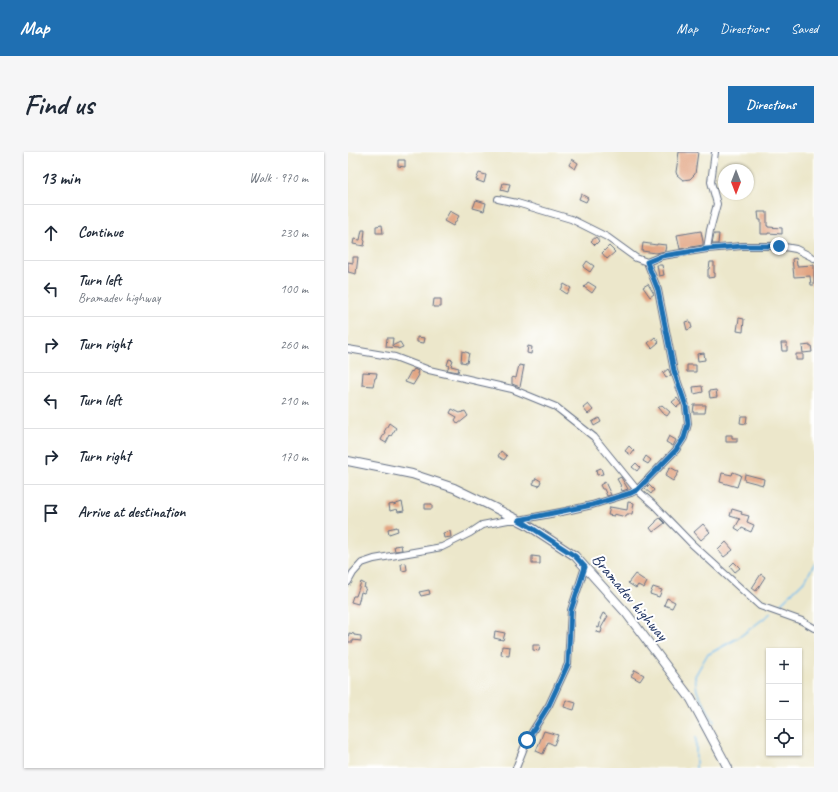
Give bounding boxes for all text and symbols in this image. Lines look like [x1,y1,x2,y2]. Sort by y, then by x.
text: Map [20,16,50,40]
text: Map [677,20,698,37]
text: Directions [720,20,769,37]
text: Saved [791,20,818,37]
button: Directions [728,86,814,123]
text: Find us [24,87,94,122]
north arrow [718,164,754,200]
text: 13 min [40,168,80,189]
text: Walk · 970 m [249,170,308,186]
icon: ahead [40,222,62,244]
text: Continue [78,223,123,242]
text: 230 m [280,225,308,241]
route end [770,237,788,255]
text: Turn left [78,271,121,290]
icon: left [40,278,62,300]
text: 100 m [280,281,308,297]
text: Bramadev highway [78,290,160,306]
icon: right [40,334,62,356]
text: Turn right [78,335,131,354]
text: 260 m [280,337,308,353]
icon: left [40,390,62,412]
text: Turn left [78,391,121,410]
text: 210 m [280,393,308,409]
icon: right [40,446,62,468]
text: Turn right [78,447,131,466]
text: 170 m [280,449,308,465]
icon: arrive [40,502,62,524]
text: Arrive at destination [78,503,185,522]
street label: Bramadev highway [587,549,673,646]
map controls [766,648,802,756]
button: + [766,648,802,684]
button: − [766,684,802,720]
button: locate [766,720,802,756]
route start [518,731,536,749]

